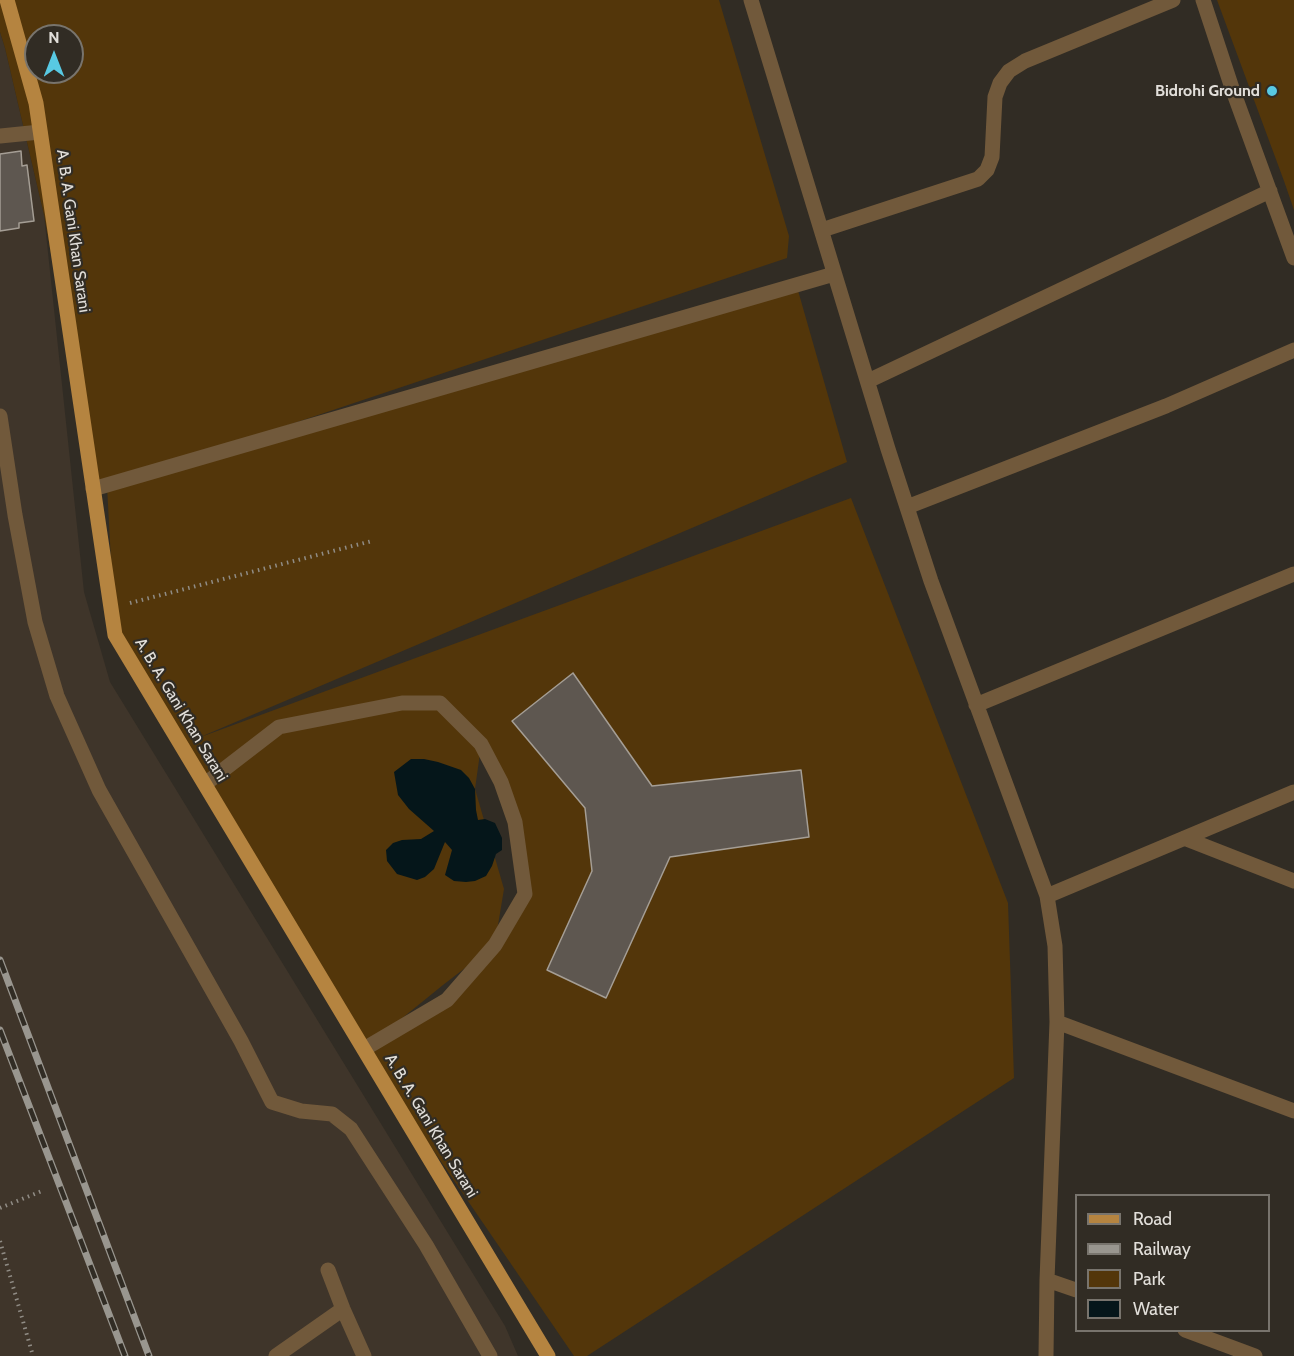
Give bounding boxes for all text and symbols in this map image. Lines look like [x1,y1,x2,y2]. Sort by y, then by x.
north arrow [24,24,84,84]
text: N [48,28,60,47]
place label: Bidrohi Ground [1155,81,1260,101]
marker: Bidrohi Ground [1265,84,1279,98]
street label: A. B. A. Gani Khan Sarani [52,148,94,314]
street label: A. B. A. Gani Khan Sarani [130,635,232,785]
street label: A. B. A. Gani Khan Sarani [380,1051,482,1201]
legend [1075,1194,1270,1332]
text: Road [1133,1208,1172,1230]
text: Railway [1133,1238,1191,1260]
text: Park [1133,1268,1165,1290]
text: Water [1133,1298,1179,1320]

